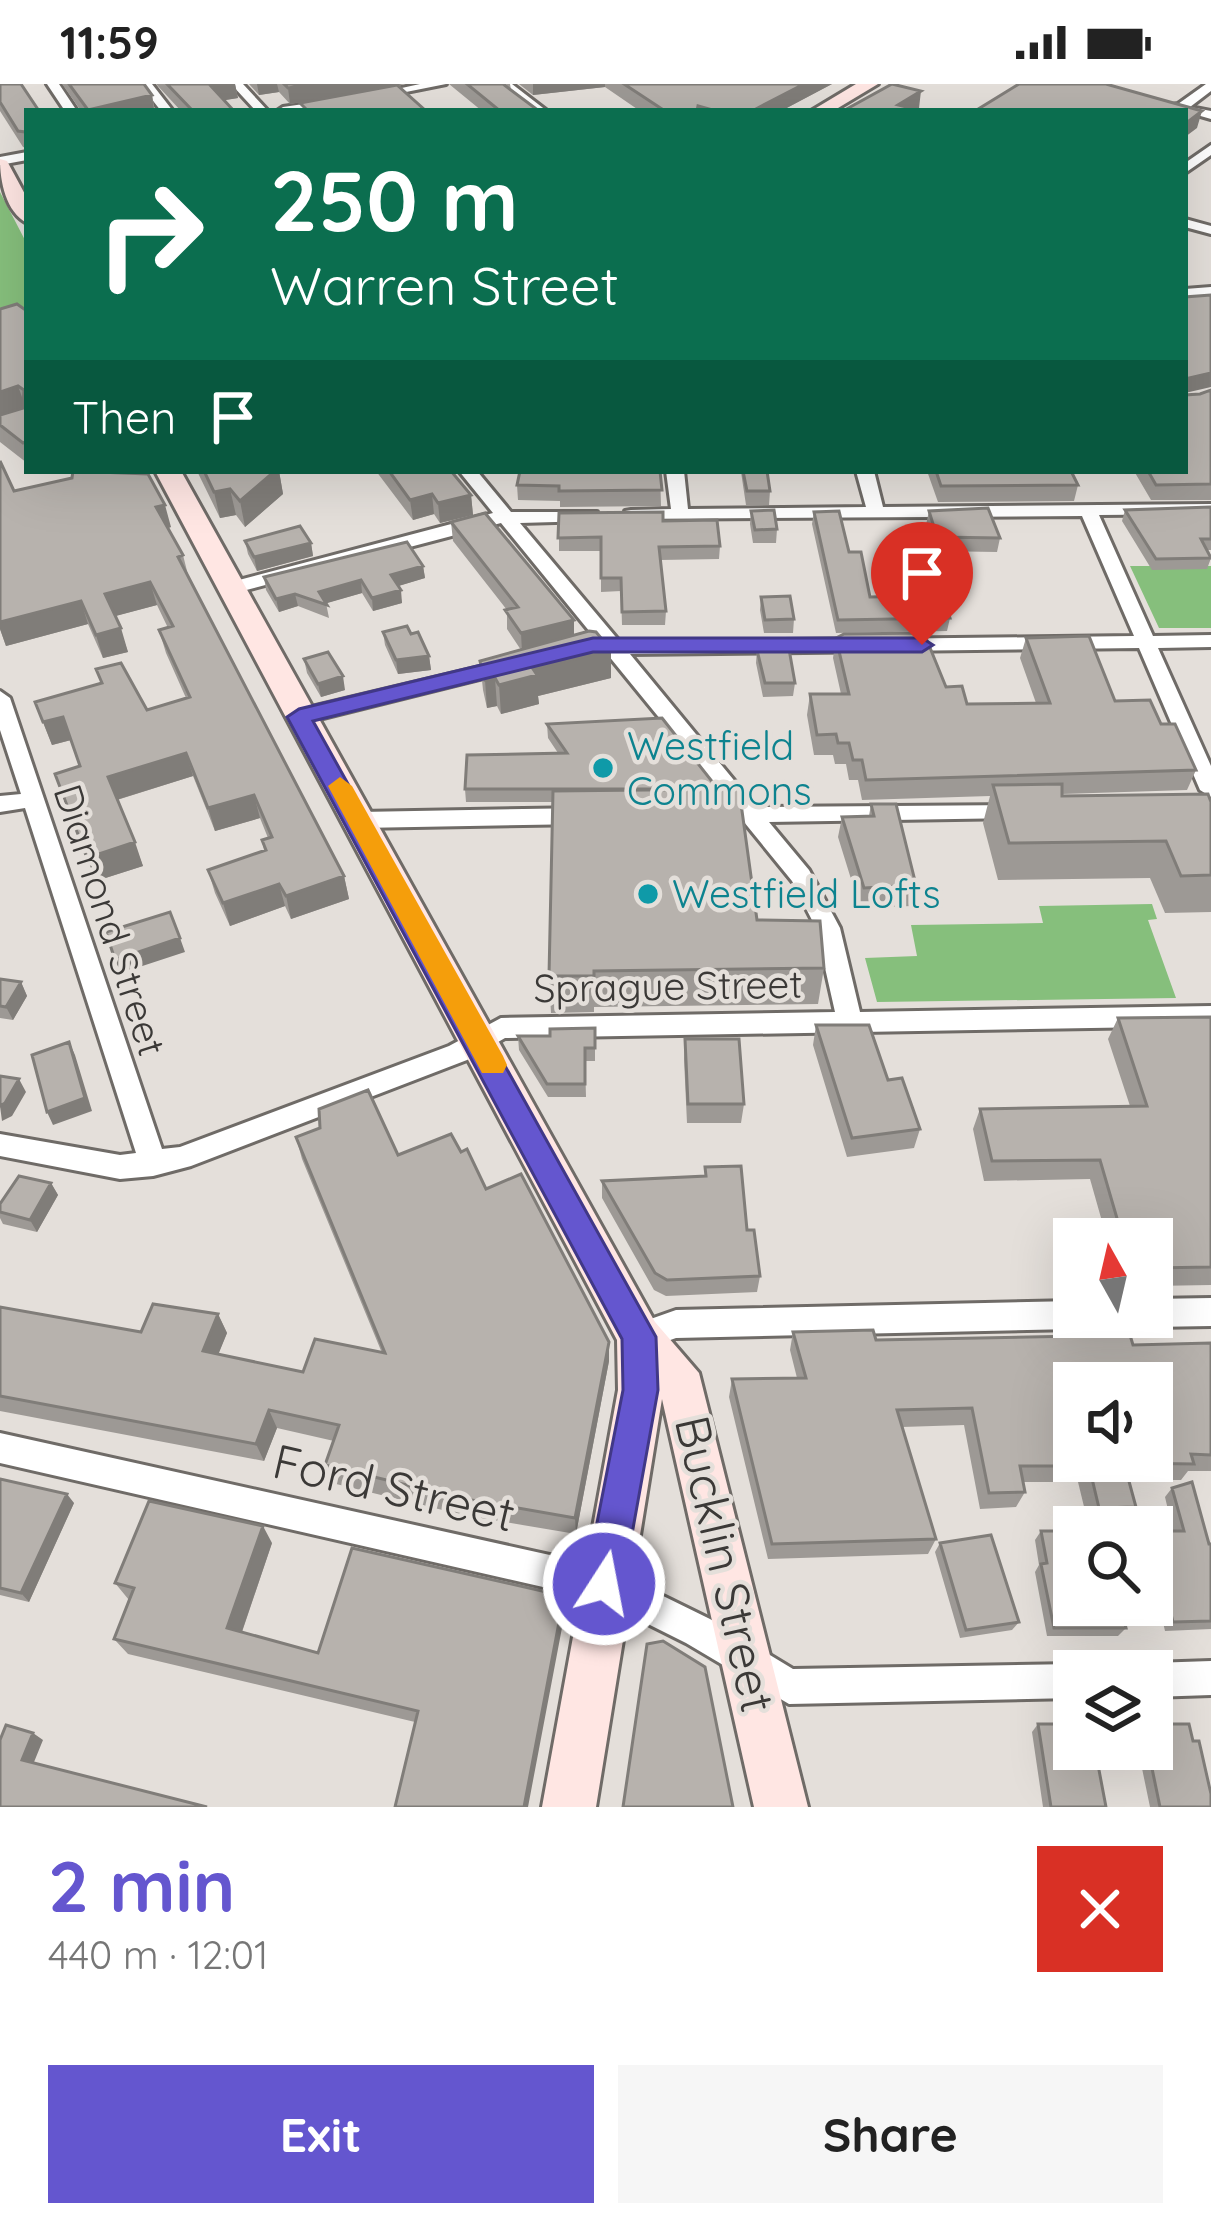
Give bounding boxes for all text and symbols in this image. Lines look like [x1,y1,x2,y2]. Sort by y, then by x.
text: 11:59 [60,14,159,70]
text: 250 m [270,147,519,252]
icon: right [72,156,228,312]
text: Warren Street [270,251,619,319]
icon: arrive [200,384,266,450]
text: Then [72,389,176,445]
pin [871,522,973,645]
icon: arrive [889,540,955,606]
place label: Westfield Commons [627,721,812,815]
marker: Westfield Commons [590,755,616,781]
street label: Diamond Street [44,778,177,1062]
place label: Westfield Lofts [672,869,941,918]
marker: Westfield Lofts [635,881,661,907]
street label: Sprague Street [533,959,803,1012]
north arrow [1053,1218,1173,1338]
map controls [1053,1218,1173,1770]
button: sound [1053,1362,1173,1482]
street label: Bucklin Street [663,1410,789,1718]
street label: Ford Street [268,1430,521,1544]
button: search [1053,1506,1173,1626]
position arrow [541,1521,667,1647]
button: layers [1053,1650,1173,1770]
text: 2 min [48,1840,235,1930]
button: close [1037,1846,1163,1972]
text: 440 m · 12:01 [48,1930,268,1979]
button: Exit [48,2065,594,2203]
button: Share [618,2065,1163,2203]

